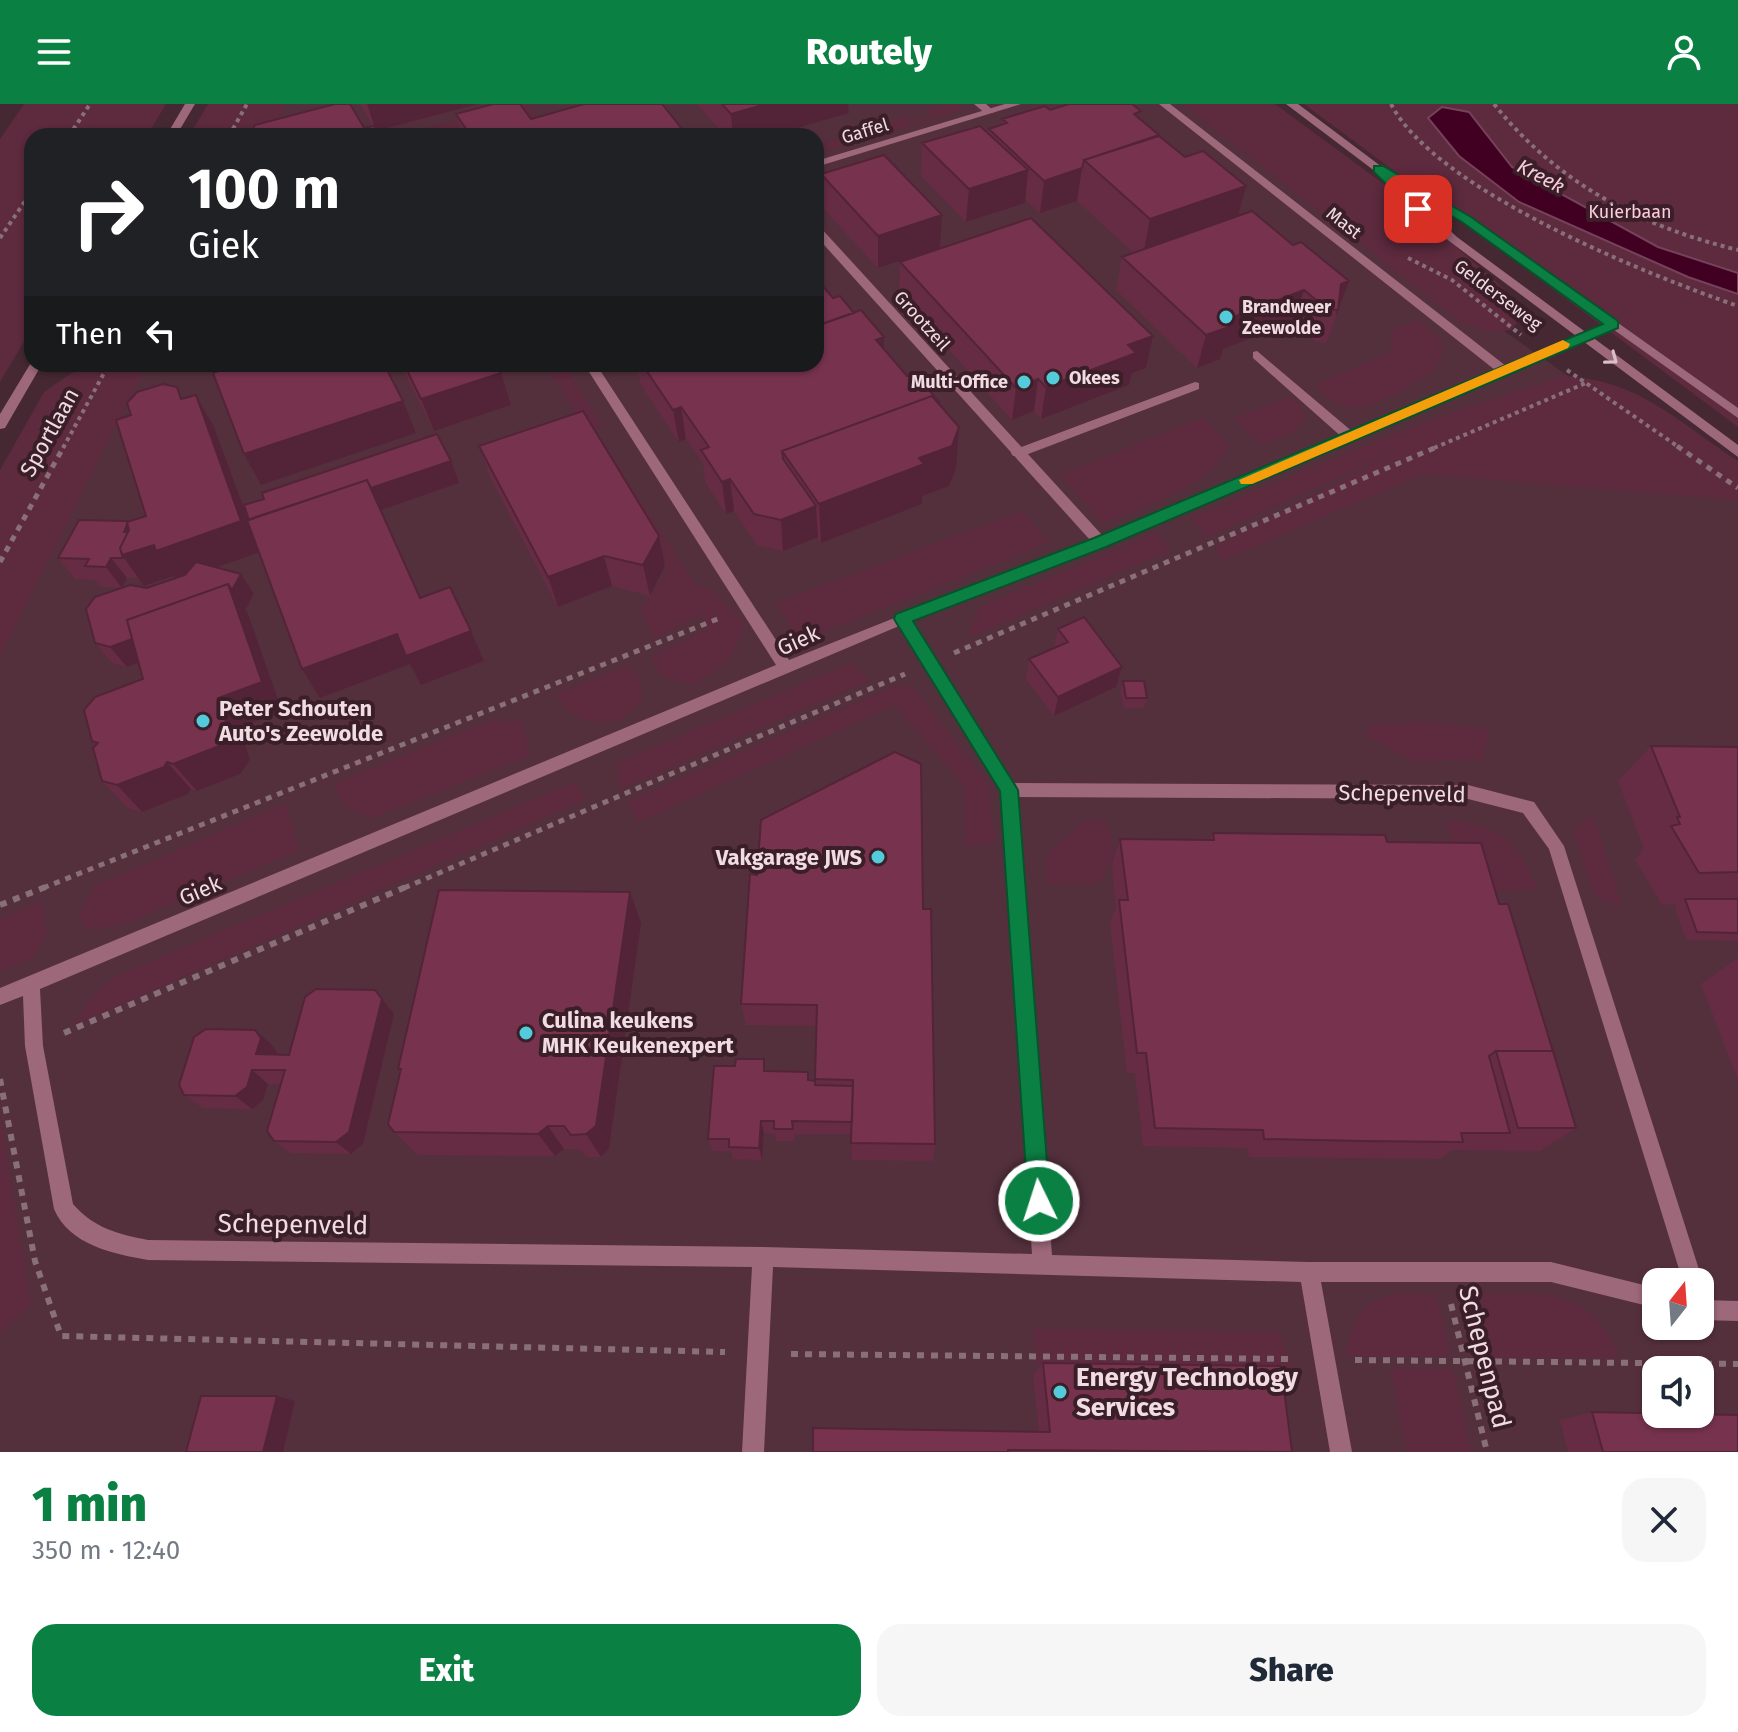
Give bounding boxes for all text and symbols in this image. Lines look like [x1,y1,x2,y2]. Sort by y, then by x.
icon: menu [32,30,76,74]
text: Routely [806,30,932,74]
icon: person [1662,30,1706,74]
street label: Gaffel [839,113,891,149]
water label: Kreek [1513,154,1569,198]
text: 100 m [188,156,340,223]
icon: right [56,160,160,264]
pin [1384,175,1452,243]
icon: arrive [1396,187,1440,231]
park label: Kuierbaan [1588,201,1672,223]
street label: Mast [1322,202,1366,244]
text: Giek [188,224,259,268]
street label: Gelderseweg [1450,255,1547,335]
street label: Grootzeil [889,286,955,356]
place label: Brandweer Zeewolde [1242,296,1332,339]
marker: Brandweer Zeewolde [1217,308,1235,326]
icon: left [139,312,183,356]
text: Then [56,316,123,352]
one-way arrow [1603,350,1618,364]
place label: Okees [1069,367,1120,389]
marker: Okees [1044,369,1062,387]
place label: Multi-Office [911,371,1008,393]
marker: Multi-Office [1015,373,1033,391]
street label: Sportlaan [14,383,85,481]
street label: Giek [773,619,824,662]
place label: Peter Schouten Auto's Zeewolde [218,695,383,747]
marker: Peter Schouten Auto's Zeewolde [194,712,212,730]
street label: Schepenveld [1338,779,1466,808]
place label: Vakgarage JWS [715,844,862,871]
marker: Vakgarage JWS [869,848,887,866]
street label: Giek [175,869,226,911]
place label: Culina keukens MHK Keukenexpert [542,1007,734,1059]
marker: Culina keukens MHK Keukenexpert [517,1024,535,1042]
position arrow [997,1159,1081,1243]
street label: Schepenveld [217,1208,369,1241]
north arrow [1642,1268,1714,1340]
map controls [1642,1268,1714,1428]
street label: Schepenpad [1452,1283,1517,1432]
button: sound [1642,1356,1714,1428]
place label: Energy Technology Services [1076,1362,1299,1423]
marker: Energy Technology Services [1051,1383,1069,1401]
text: 1 min [32,1476,147,1534]
button: close [1622,1478,1706,1562]
text: 350 m · 12:40 [32,1535,180,1566]
button: Exit [32,1624,861,1716]
button: Share [877,1624,1706,1716]

